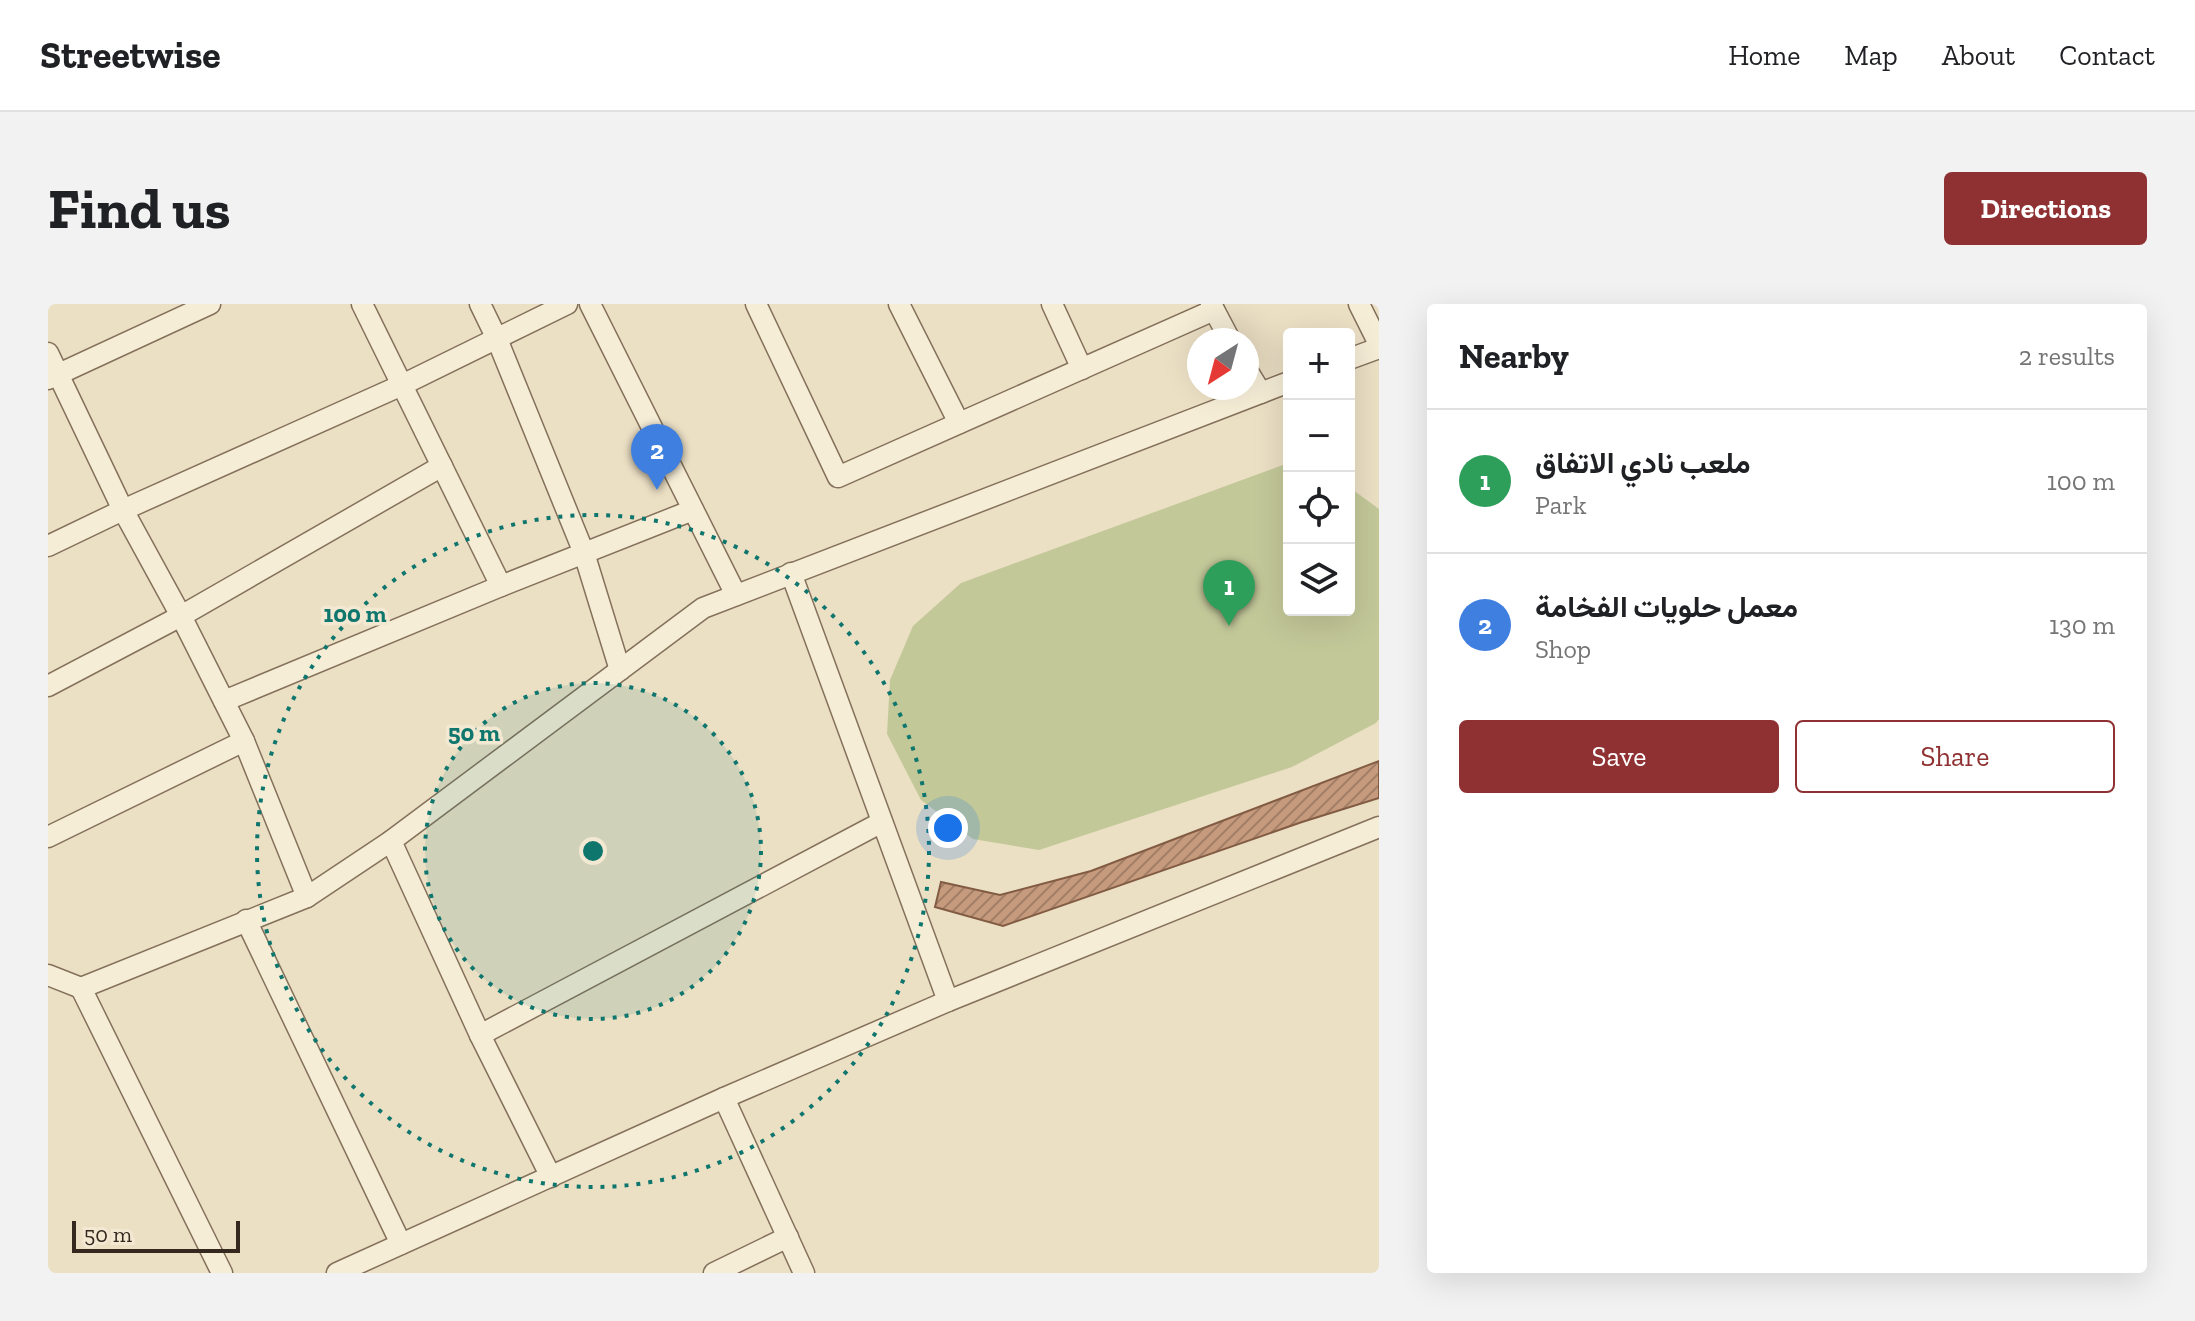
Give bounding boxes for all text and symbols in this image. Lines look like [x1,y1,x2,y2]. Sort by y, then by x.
text: Streetwise [40,32,221,78]
text: Home [1728,39,1800,72]
text: Map [1844,39,1898,72]
text: About [1942,39,2015,72]
text: Contact [2059,39,2155,72]
button: Directions [1944,172,2147,245]
text: Find us [48,175,231,242]
north arrow [1187,328,1259,400]
map controls [1283,328,1355,616]
button: + [1283,328,1355,400]
text: Nearby [1459,336,1569,377]
text: 2 results [2019,340,2115,372]
button: − [1283,400,1355,472]
pin: 2 [631,424,683,490]
text: ملعب نادي الاتفاق [1535,445,1751,481]
text: 1 [1480,465,1490,497]
text: 100 m [2047,465,2115,497]
button: locate [1283,472,1355,544]
text: Park [1535,489,1587,521]
button: layers [1283,544,1355,616]
pin: 1 [1203,560,1255,626]
text: معمل حلويات الفخامة [1535,589,1798,625]
text: 100 m [324,599,386,628]
text: 2 [1478,609,1492,641]
text: 130 m [2049,609,2115,641]
text: Shop [1535,633,1591,665]
text: 50 m [448,718,500,747]
button: Save [1459,720,1779,793]
button: Share [1795,720,2115,793]
your location [928,808,968,848]
centre of rings [579,837,607,865]
scale bar [72,1217,240,1253]
text: 50 m [84,1221,132,1248]

